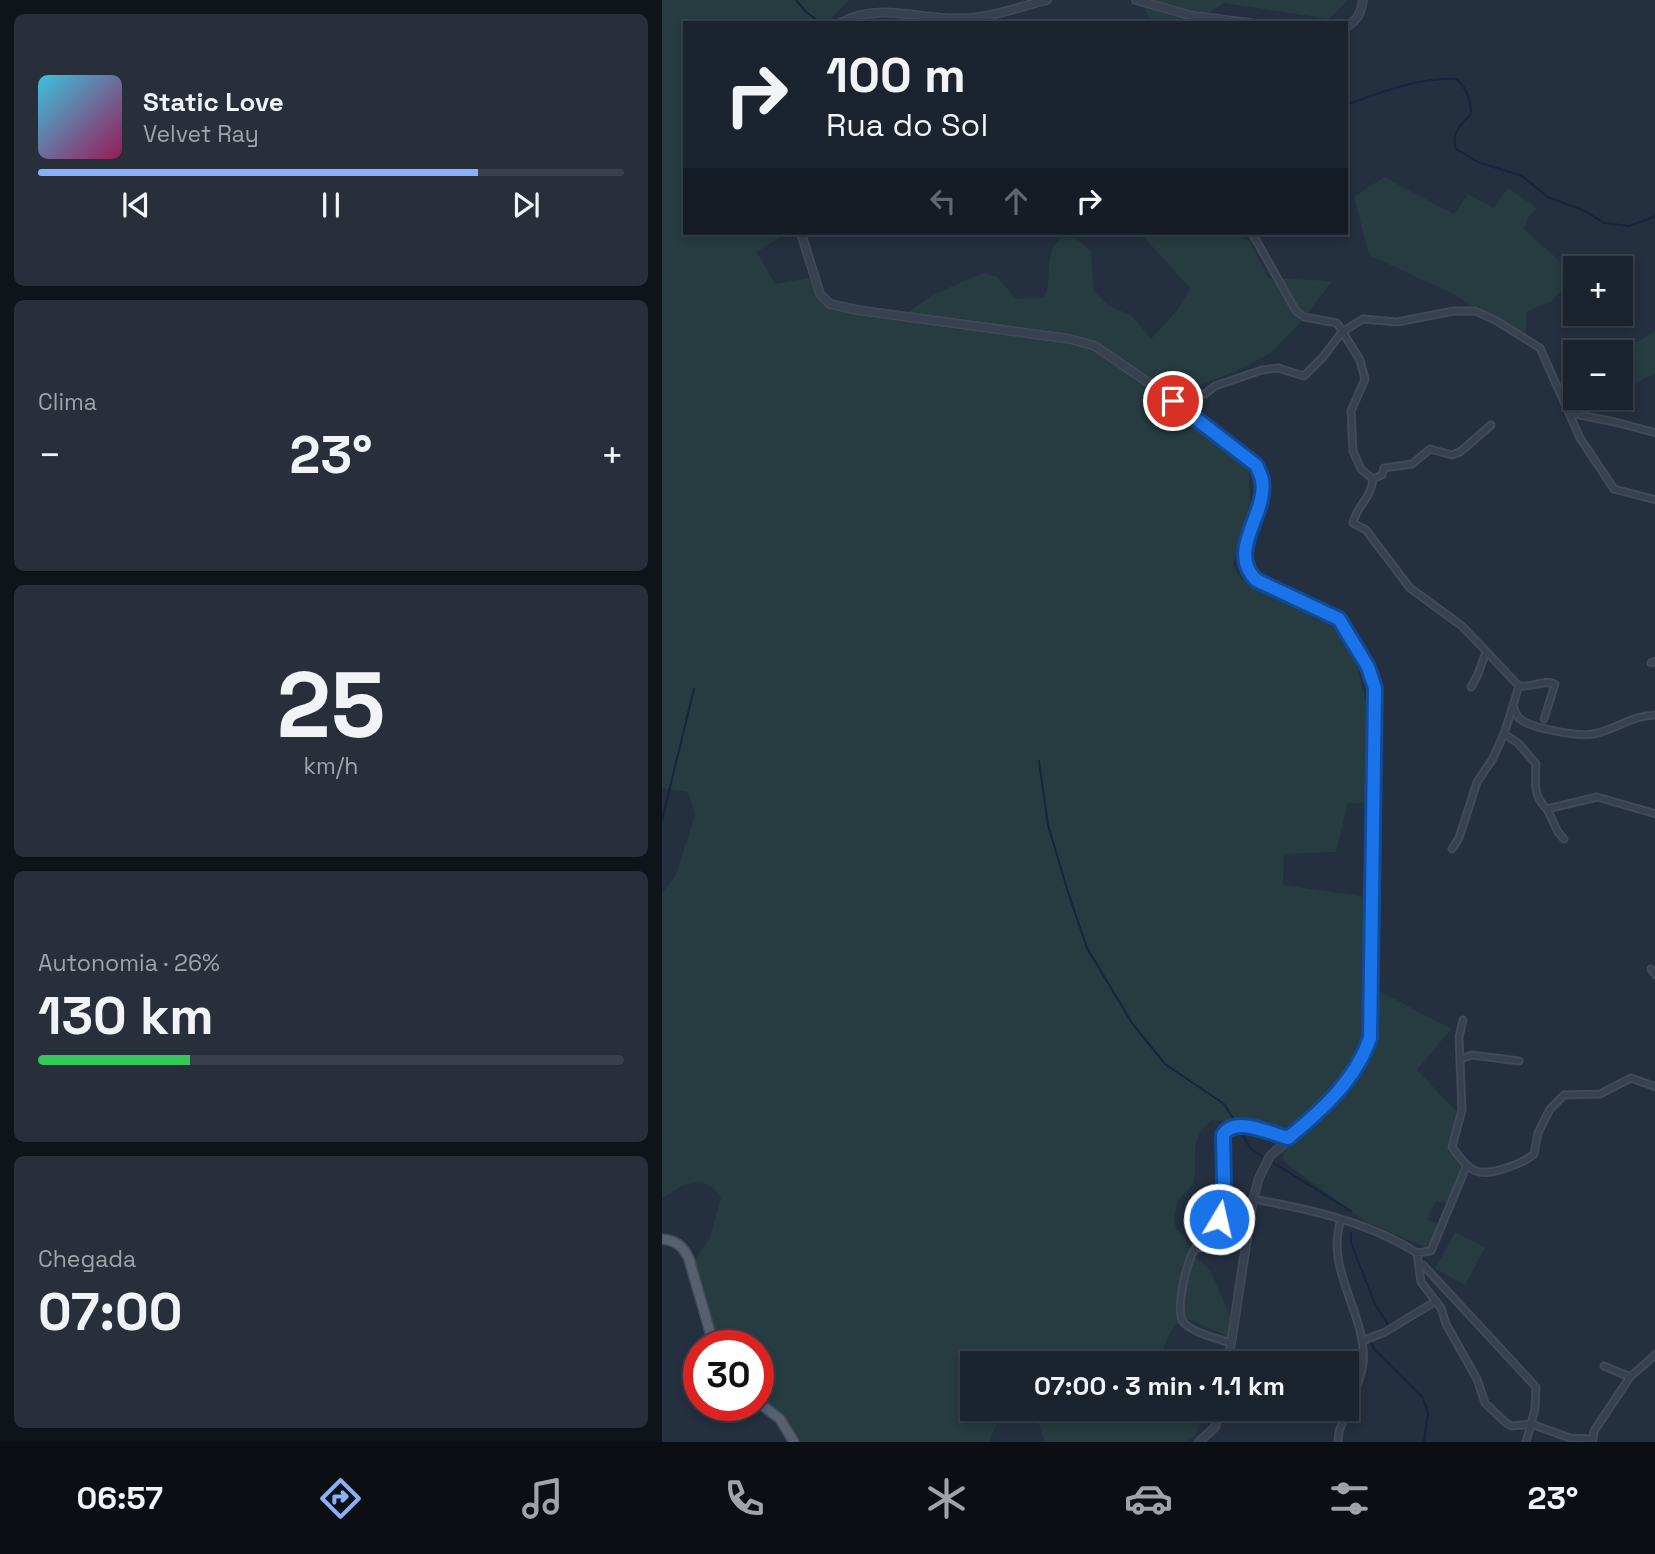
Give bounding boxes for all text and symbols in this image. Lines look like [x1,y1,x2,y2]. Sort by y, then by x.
text: 100 m [826,44,966,106]
icon: right [711,49,802,140]
text: Static Love [143,85,284,119]
text: Rua do Sol [826,105,988,145]
text: Velvet Ray [143,119,259,149]
icon: left [924,182,962,220]
icon: ahead [997,182,1035,220]
icon: right [1070,182,1108,220]
icon: previous [117,186,155,224]
icon: pause [312,186,350,224]
icon: next [507,186,545,224]
map controls [1563,256,1633,410]
button: + [1563,256,1633,326]
button: − [1563,340,1633,410]
pin [1143,371,1203,431]
icon: arrive [1154,382,1192,420]
text: Clima [38,387,97,417]
text: 23° [290,422,373,488]
text: − [38,431,62,479]
text: + [600,431,624,479]
text: 25 [277,647,385,764]
text: km/h [304,751,358,781]
text: Autonomia · 26% [38,948,220,978]
text: 130 km [38,983,214,1049]
position arrow [1182,1182,1256,1256]
text: Chegada [38,1244,136,1274]
text: 07:00 [38,1279,182,1345]
speed limit sign: 30 [683,1330,774,1421]
text: 07:00 · 3 min · 1.1 km [1034,1369,1285,1403]
icon: directions [316,1474,365,1523]
icon: music [518,1474,567,1523]
icon: phone [720,1474,769,1523]
icon: climate [922,1474,971,1523]
icon: car [1124,1474,1173,1523]
icon: filters [1325,1474,1374,1523]
text: 06:57 [76,1478,163,1518]
text: 23° [1527,1478,1578,1518]

